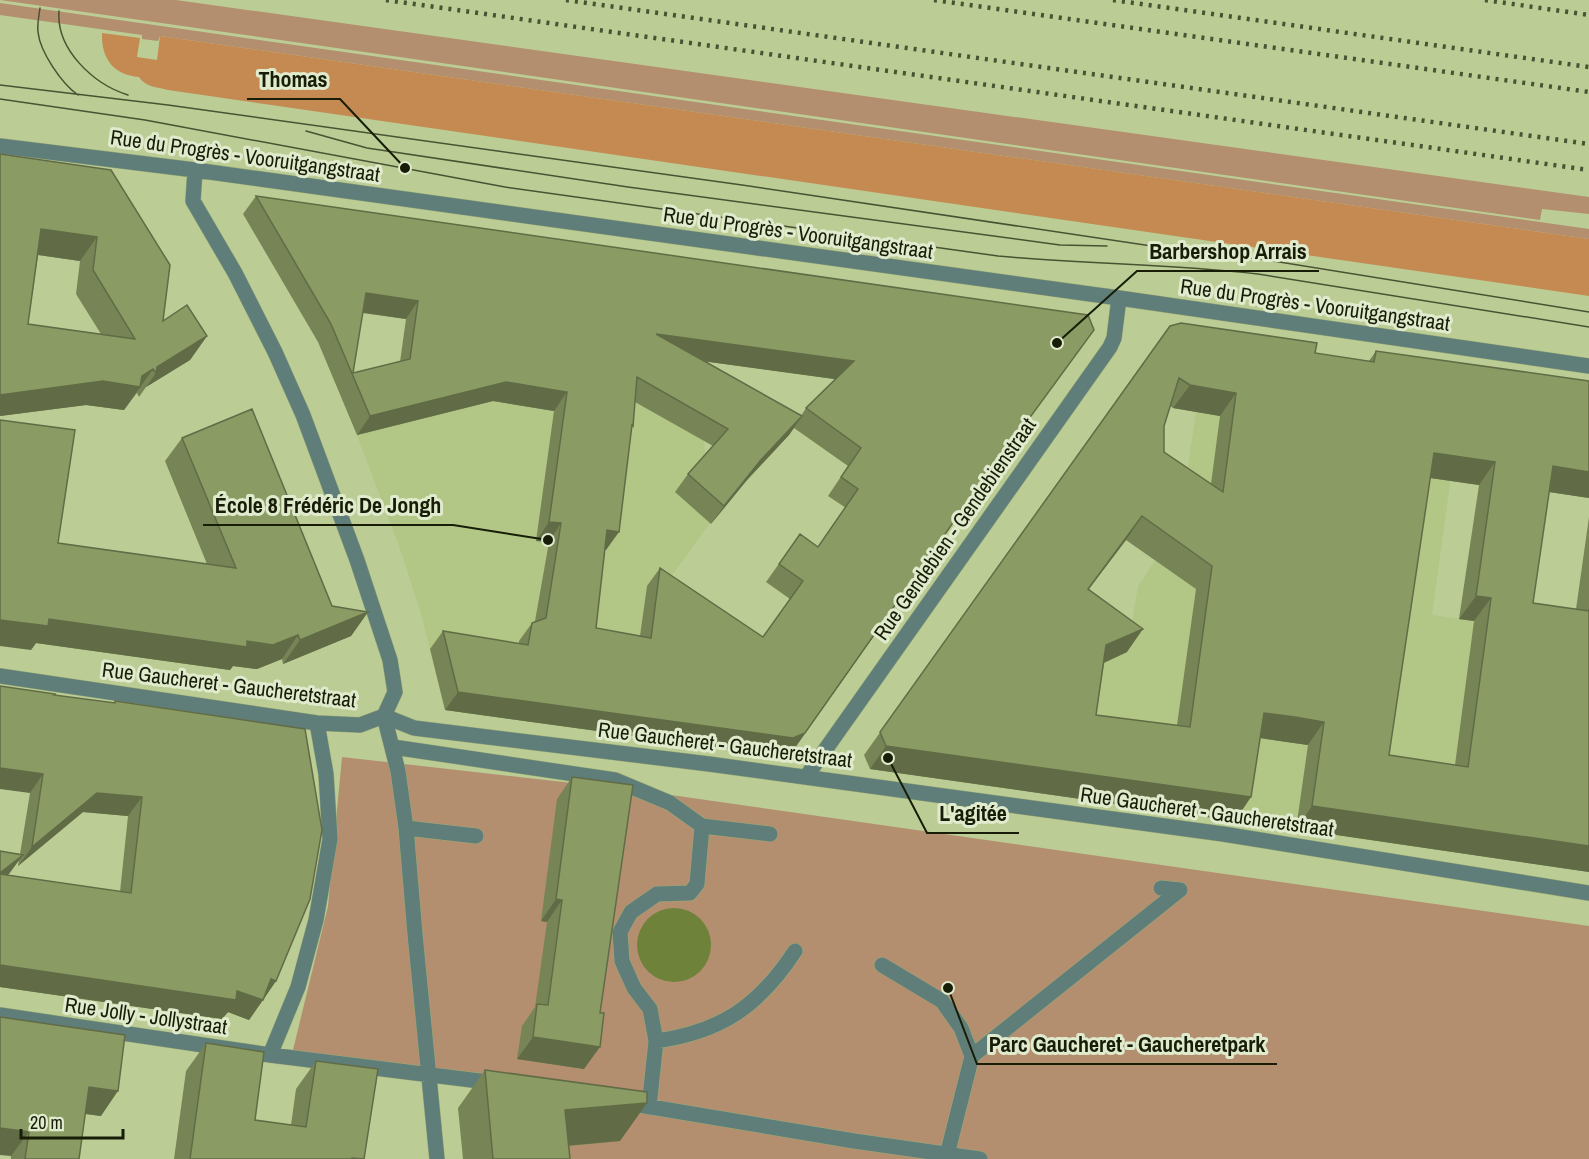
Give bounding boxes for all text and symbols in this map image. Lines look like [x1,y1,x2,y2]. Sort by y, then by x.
callout: Thomas [247,59,340,99]
text: Thomas [258,64,328,94]
street label: Rue du Progrès - Vooruitgangstraat [108,122,382,189]
street label: Rue du Progrès - Vooruitgangstraat [661,199,935,266]
callout: Barbershop Arrais [1137,231,1319,271]
text: Barbershop Arrais [1149,236,1307,266]
street label: Rue du Progrès - Vooruitgangstraat [1178,271,1452,338]
street label: Rue Gendebien - Gendebienstraat [867,412,1043,646]
callout: École 8 Frédéric De Jongh [203,485,453,525]
text: École 8 Frédéric De Jongh [215,490,441,520]
street label: Rue Gaucheret - Gaucheretstraat [100,655,358,714]
street label: Rue Gaucheret - Gaucheretstraat [596,715,854,774]
street label: Rue Gaucheret - Gaucheretstraat [1079,779,1336,844]
callout: L'agitée [927,793,1019,833]
text: L'agitée [939,798,1007,828]
street label: Rue Jolly - Jollystraat [63,990,229,1041]
callout: Parc Gaucheret - Gaucheretpark [977,1024,1277,1064]
text: Parc Gaucheret - Gaucheretpark [989,1029,1266,1059]
scale bar [21,1102,123,1140]
text: 20 m [30,1110,63,1135]

